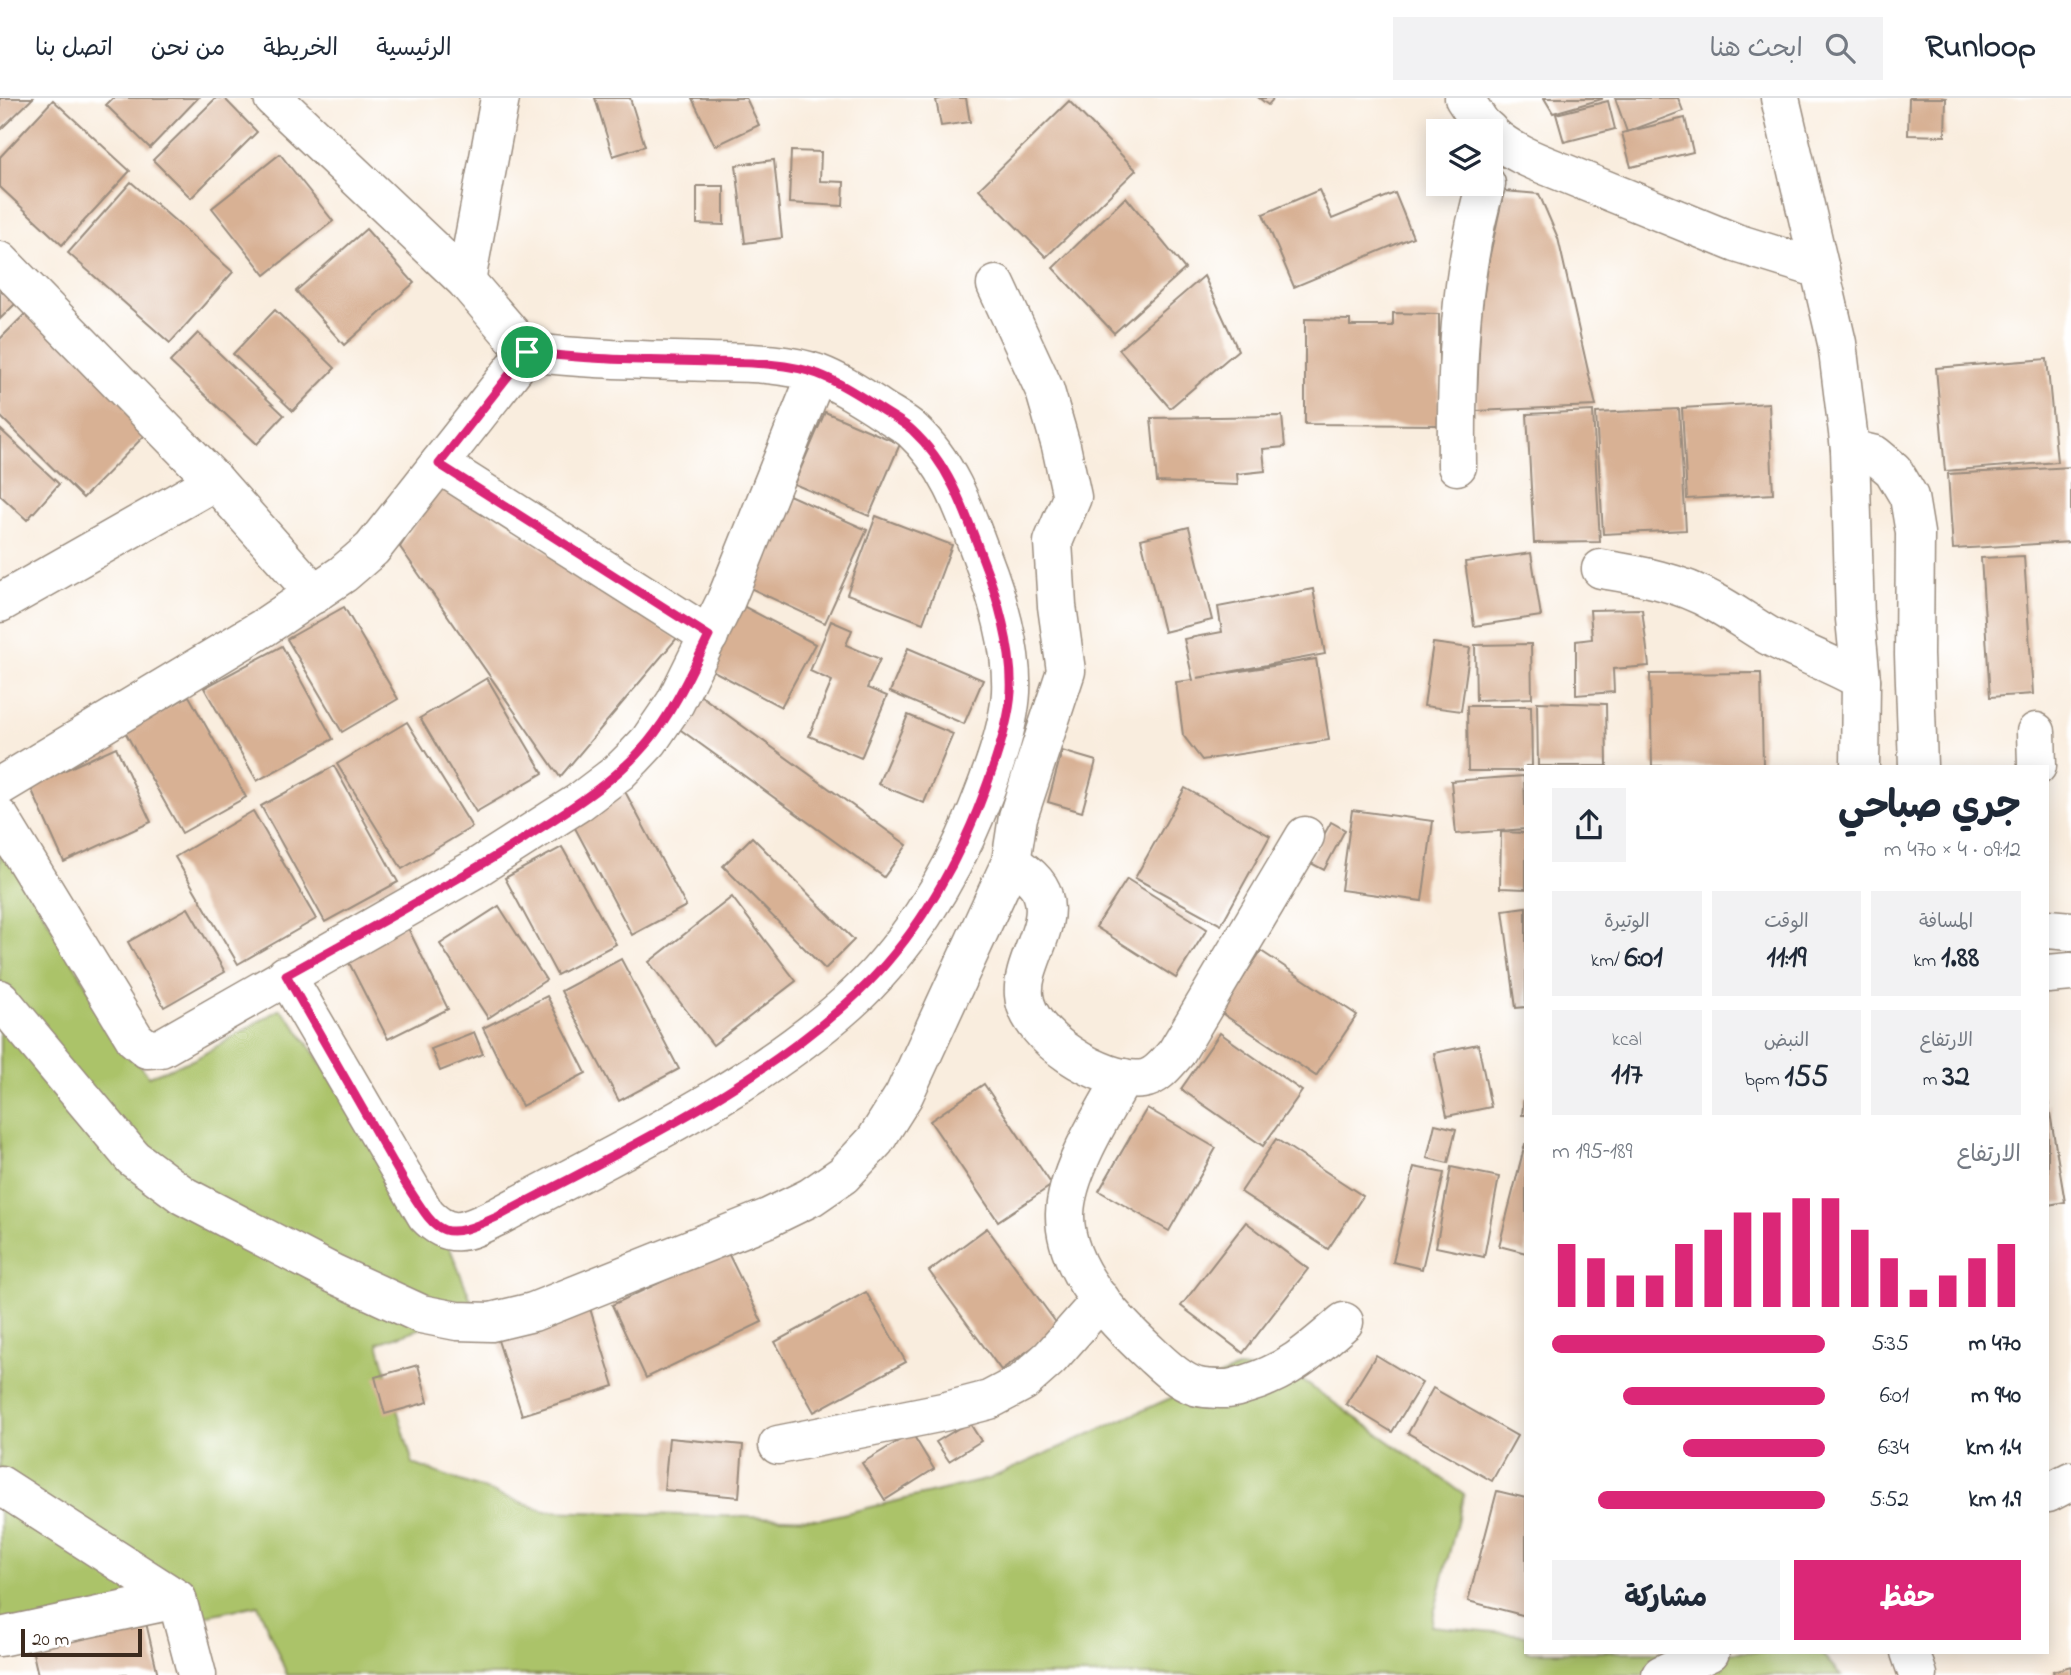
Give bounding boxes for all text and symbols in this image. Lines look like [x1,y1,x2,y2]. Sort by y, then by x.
search box [1393,17,1883,80]
text: Runloop [1925,24,2036,72]
icon: search [1821,29,1859,67]
text: ابحث هنا [1709,31,1803,69]
text: اتصل بنا [35,32,113,67]
text: من نحن [151,32,225,67]
text: الخريطة [263,32,338,67]
text: الرئيسية [376,32,452,67]
map controls [1426,119,1503,196]
button: layers [1426,119,1503,196]
pin [497,322,557,382]
icon: arrive [508,333,546,371]
text: جري صباحي [1838,780,2021,836]
button: share [1552,788,1626,862]
text: 09:12 · 4 × 470 m [1884,834,2021,867]
text: الوتيرة [1604,909,1650,936]
text: الوقت [1764,909,1809,936]
text: المسافة [1919,909,1973,936]
text: 6:01 [1625,937,1663,981]
text: 11:19 [1766,937,1807,981]
text: 1.88 [1941,937,1979,981]
text: /km [1591,948,1625,975]
text: km [1913,948,1941,975]
text: kcal [1612,1027,1642,1054]
text: النبض [1764,1028,1809,1055]
text: الارتفاع [1920,1028,1973,1055]
text: 117 [1611,1054,1643,1098]
text: 155 [1785,1056,1828,1100]
text: 32 [1942,1056,1970,1100]
text: bpm [1745,1067,1785,1094]
text: m [1923,1067,1942,1094]
text: 189–195 m [1552,1136,1633,1169]
text: الارتفاع [1957,1139,2021,1172]
text: 5:35 [1871,1328,1909,1361]
text: 470 m [1969,1328,2021,1361]
text: 6:01 [1880,1380,1909,1413]
text: 940 m [1971,1380,2021,1413]
text: 6:34 [1878,1432,1909,1465]
text: 1.4 km [1966,1432,2021,1465]
text: 5:52 [1869,1484,1909,1517]
text: 1.9 km [1968,1484,2021,1517]
button: مشاركة [1552,1560,1780,1640]
button: حفظ [1794,1560,2021,1640]
scale bar [21,1626,142,1658]
text: 20 m [32,1627,69,1654]

